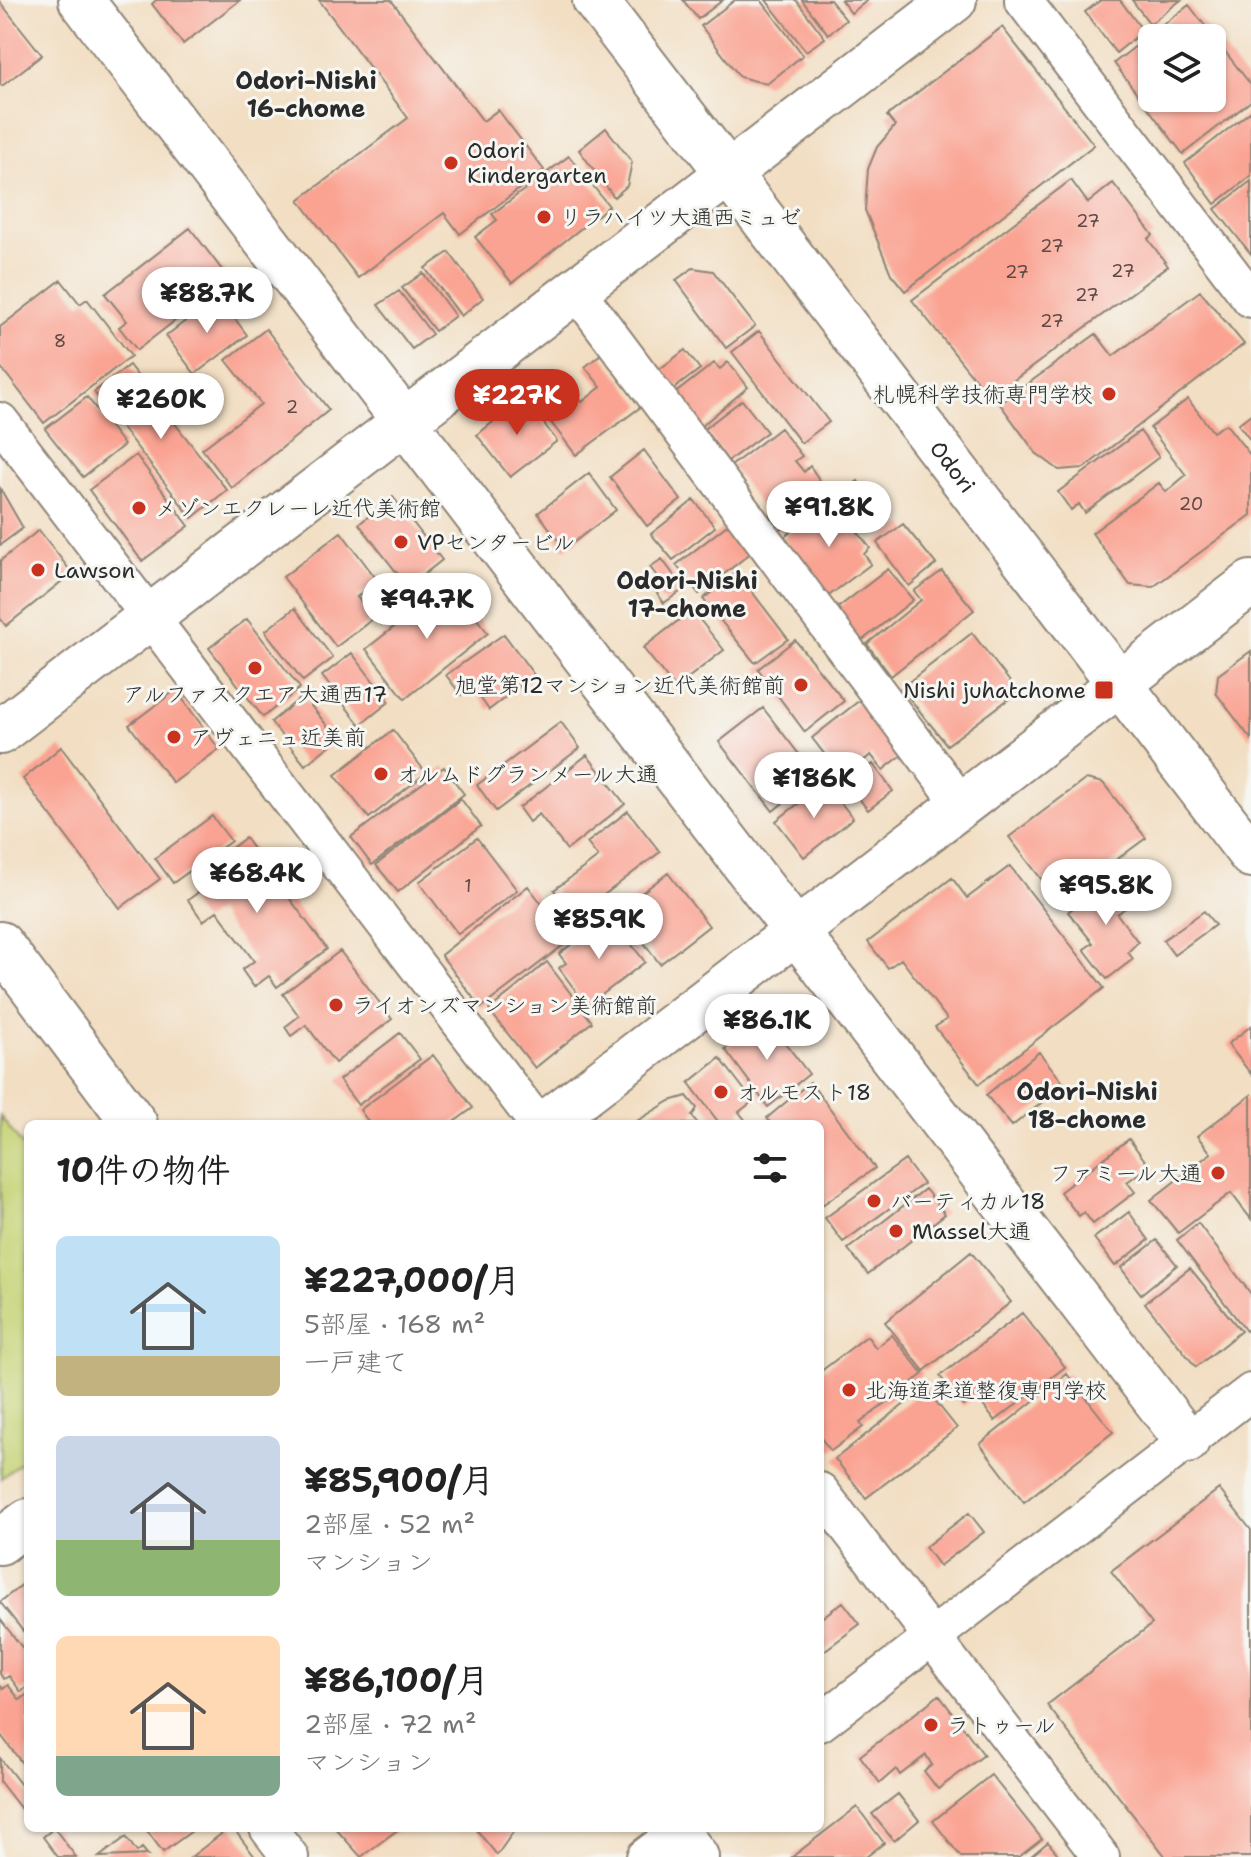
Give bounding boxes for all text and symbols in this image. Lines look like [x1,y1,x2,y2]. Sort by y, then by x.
map controls [1138,24,1226,112]
button: layers [1138,24,1226,112]
district label: Odori-Nishi 16-chome [235,65,377,125]
place label: Odori Kindergarten [467,136,607,190]
marker: Odori Kindergarten [442,154,460,172]
place label: リラハイツ大通西ミュゼ [560,203,801,232]
marker: リラハイツ大通西ミュゼ [535,208,553,226]
house number: 27 [1076,209,1100,233]
house number: 27 [1040,234,1064,258]
house number: 27 [1111,259,1135,283]
house number: 27 [1005,260,1029,284]
pin: ¥88.7K [142,267,272,335]
text: ¥88.7K [160,275,254,310]
house number: 27 [1075,283,1099,307]
house number: 27 [1040,309,1064,333]
house number: 8 [54,329,66,353]
pin: ¥227K [461,369,573,437]
pin: ¥260K [105,373,217,441]
text: ¥227K [473,377,561,412]
place label: 札幌科学技術専門学校 [873,380,1093,409]
text: ¥260K [116,381,206,416]
marker: 札幌科学技術専門学校 [1100,385,1118,403]
house number: 2 [286,395,298,419]
street label: Odori [923,435,982,499]
pin: ¥91.8K [764,481,894,549]
text: ¥91.8K [784,489,874,524]
house number: 20 [1179,492,1203,516]
place label: メゾンエクレーレ近代美術館 [155,494,441,523]
marker: メゾンエクレーレ近代美術館 [130,499,148,517]
place label: VPセンタービル [417,528,575,557]
marker: VPセンタービル [392,533,410,551]
place label: Lawson [54,556,135,585]
marker: Lawson [29,561,47,579]
district label: Odori-Nishi 17-chome [616,565,758,625]
pin: ¥94.7K [362,573,492,641]
text: ¥94.7K [380,581,474,616]
marker: アルファスクエア大通西17 [246,659,264,677]
place label: 旭堂第12マンション近代美術館前 [454,671,785,700]
marker: 旭堂第12マンション近代美術館前 [792,676,810,694]
place label: Nishi juhatchome [903,676,1086,705]
marker: Nishi juhatchome [1093,679,1115,701]
place label: アルファスクエア大通西17 [123,680,387,709]
place label: アヴェニュ近美前 [190,723,366,752]
marker: アヴェニュ近美前 [165,728,183,746]
pin: ¥186K [758,752,870,820]
place label: オルムドグランメール大通 [397,760,658,789]
text: ¥186K [772,760,856,795]
marker: オルムドグランメール大通 [372,765,390,783]
pin: ¥68.4K [192,847,322,915]
text: ¥68.4K [209,855,305,890]
pin: ¥95.8K [1041,859,1171,927]
text: ¥95.8K [1059,867,1153,902]
house number: 1 [464,874,472,898]
pin: ¥85.9K [534,893,664,961]
text: ¥85.9K [553,901,645,936]
place label: ライオンズマンション美術館前 [352,991,657,1020]
pin: ¥86.1K [702,994,832,1062]
marker: ライオンズマンション美術館前 [327,996,345,1014]
text: ¥86.1K [723,1002,811,1037]
district label: Odori-Nishi 18-chome [1016,1076,1158,1136]
place label: オルモスト18 [737,1078,871,1107]
marker: オルモスト18 [712,1083,730,1101]
icon: filters [748,1146,792,1190]
text: 10件の物件 [56,1147,230,1193]
place label: ファミール大通 [1050,1159,1202,1188]
marker: ファミール大通 [1209,1164,1227,1182]
place label: バーティカル18 [890,1187,1045,1216]
marker: バーティカル18 [865,1192,883,1210]
place label: Massel大通 [912,1217,1031,1246]
marker: Massel大通 [887,1222,905,1240]
text: ¥227,000/月 [304,1257,521,1303]
icon: home [120,1268,216,1364]
text: 5部屋 · 168 m² [304,1306,486,1341]
text: 一戸建て [304,1344,408,1379]
place label: 北海道柔道整復専門学校 [865,1376,1107,1405]
marker: 北海道柔道整復専門学校 [840,1381,858,1399]
text: ¥85,900/月 [304,1457,495,1503]
icon: home [120,1468,216,1564]
text: 2部屋 · 52 m² [304,1506,475,1541]
text: マンション [304,1544,433,1579]
text: ¥86,100/月 [304,1657,489,1703]
icon: home [120,1668,216,1764]
text: 2部屋 · 72 m² [304,1706,477,1741]
place label: ラトゥール [947,1711,1056,1740]
marker: ラトゥール [922,1716,940,1734]
text: マンション [304,1744,433,1779]

